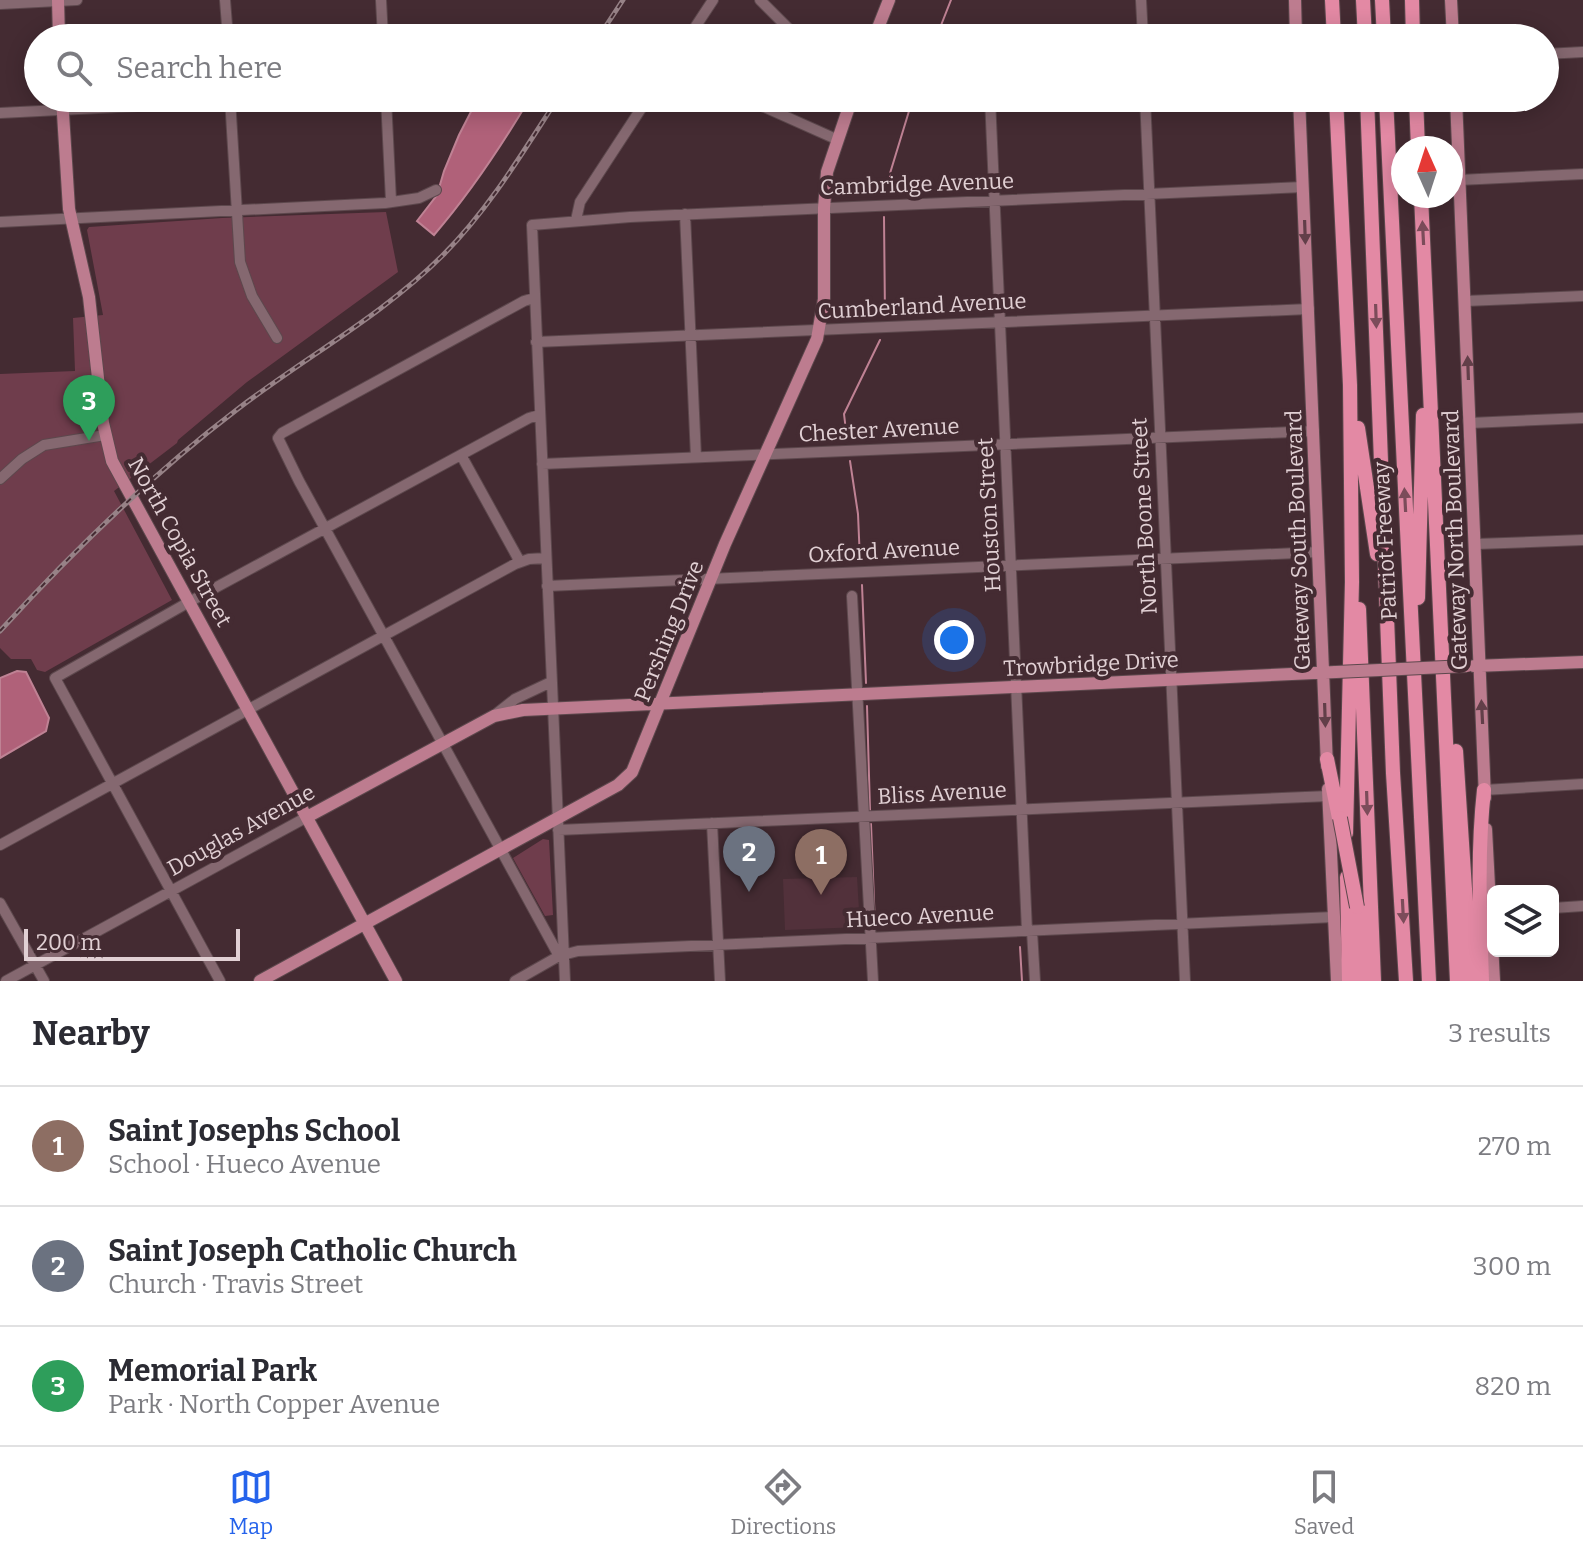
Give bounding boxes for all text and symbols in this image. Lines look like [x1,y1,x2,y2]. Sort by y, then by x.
search box [24,24,1559,112]
icon: search [52,46,96,90]
text: Search here [116,50,283,86]
north arrow [1391,136,1463,208]
street label: Cambridge Avenue [819,167,1015,201]
one-way arrow [1298,220,1311,245]
one-way arrow [1416,220,1429,245]
street label: Cumberland Avenue [817,287,1027,325]
one-way arrow [1370,304,1383,329]
one-way arrow [1461,355,1474,380]
pin: 3 [63,375,115,441]
street label: Gateway South Boulevard [1280,409,1316,671]
street label: Gateway North Boulevard [1437,409,1473,671]
street label: Chester Avenue [798,412,960,448]
street label: North Boone Street [1125,417,1163,615]
street label: Houston Street [971,437,1007,593]
street label: North Copia Street [122,453,238,631]
street label: Patriot Freeway [1367,461,1403,621]
one-way arrow [1398,487,1411,512]
street label: Oxford Avenue [807,534,961,568]
street label: Pershing Drive [628,556,710,706]
your location [934,620,974,660]
street label: Trowbridge Drive [1003,646,1179,682]
one-way arrow [1475,699,1488,724]
one-way arrow [1319,703,1332,728]
street label: Bliss Avenue [877,776,1007,810]
street label: Douglas Avenue [163,778,319,882]
one-way arrow [1360,791,1373,816]
pin: 2 [723,826,775,892]
pin: 1 [795,829,847,895]
map controls [1487,885,1559,957]
button: layers [1487,885,1559,957]
street label: Hueco Avenue [845,899,995,933]
one-way arrow [1397,899,1410,924]
scale bar [24,925,240,961]
text: 200 m [36,929,102,956]
text: Nearby [32,1013,150,1054]
text: 3 results [1448,1018,1551,1049]
text: Saint Josephs School [108,1113,400,1149]
text: 1 [52,1131,64,1162]
text: 270 m [1478,1131,1551,1162]
text: School · Hueco Avenue [108,1149,381,1180]
text: Saint Joseph Catholic Church [108,1233,517,1269]
text: 2 [51,1251,65,1282]
text: 300 m [1473,1251,1551,1282]
text: Church · Travis Street [108,1269,363,1300]
text: Memorial Park [108,1353,317,1389]
text: 3 [51,1371,65,1402]
text: 820 m [1475,1371,1551,1402]
text: Park · North Copper Avenue [108,1389,440,1420]
tab: Map [229,1465,273,1540]
tab: Directions [731,1465,836,1540]
tab: Saved [1294,1465,1354,1540]

